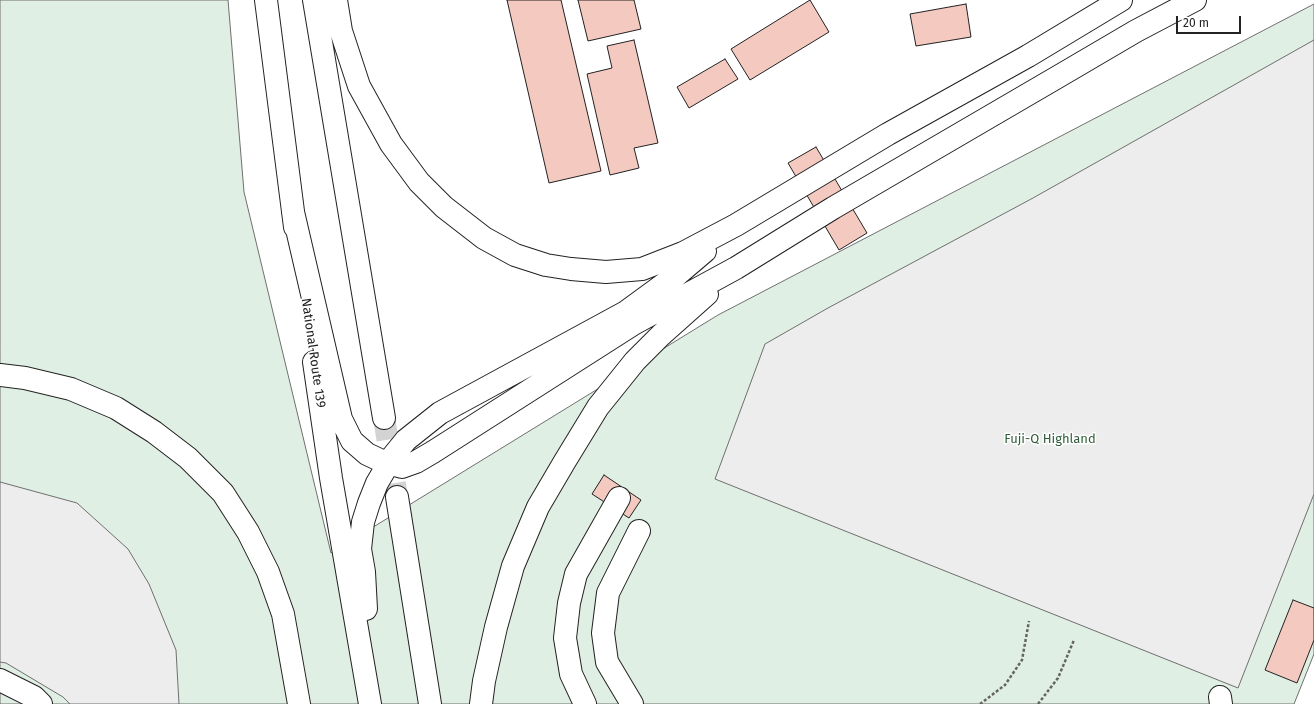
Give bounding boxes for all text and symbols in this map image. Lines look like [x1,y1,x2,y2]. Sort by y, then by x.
scale bar [1178,8,1243,34]
text: 20 m [1183,16,1209,30]
street label: National Route 139 [298,297,328,409]
park label: Fuji-Q Highland [1004,431,1096,447]

